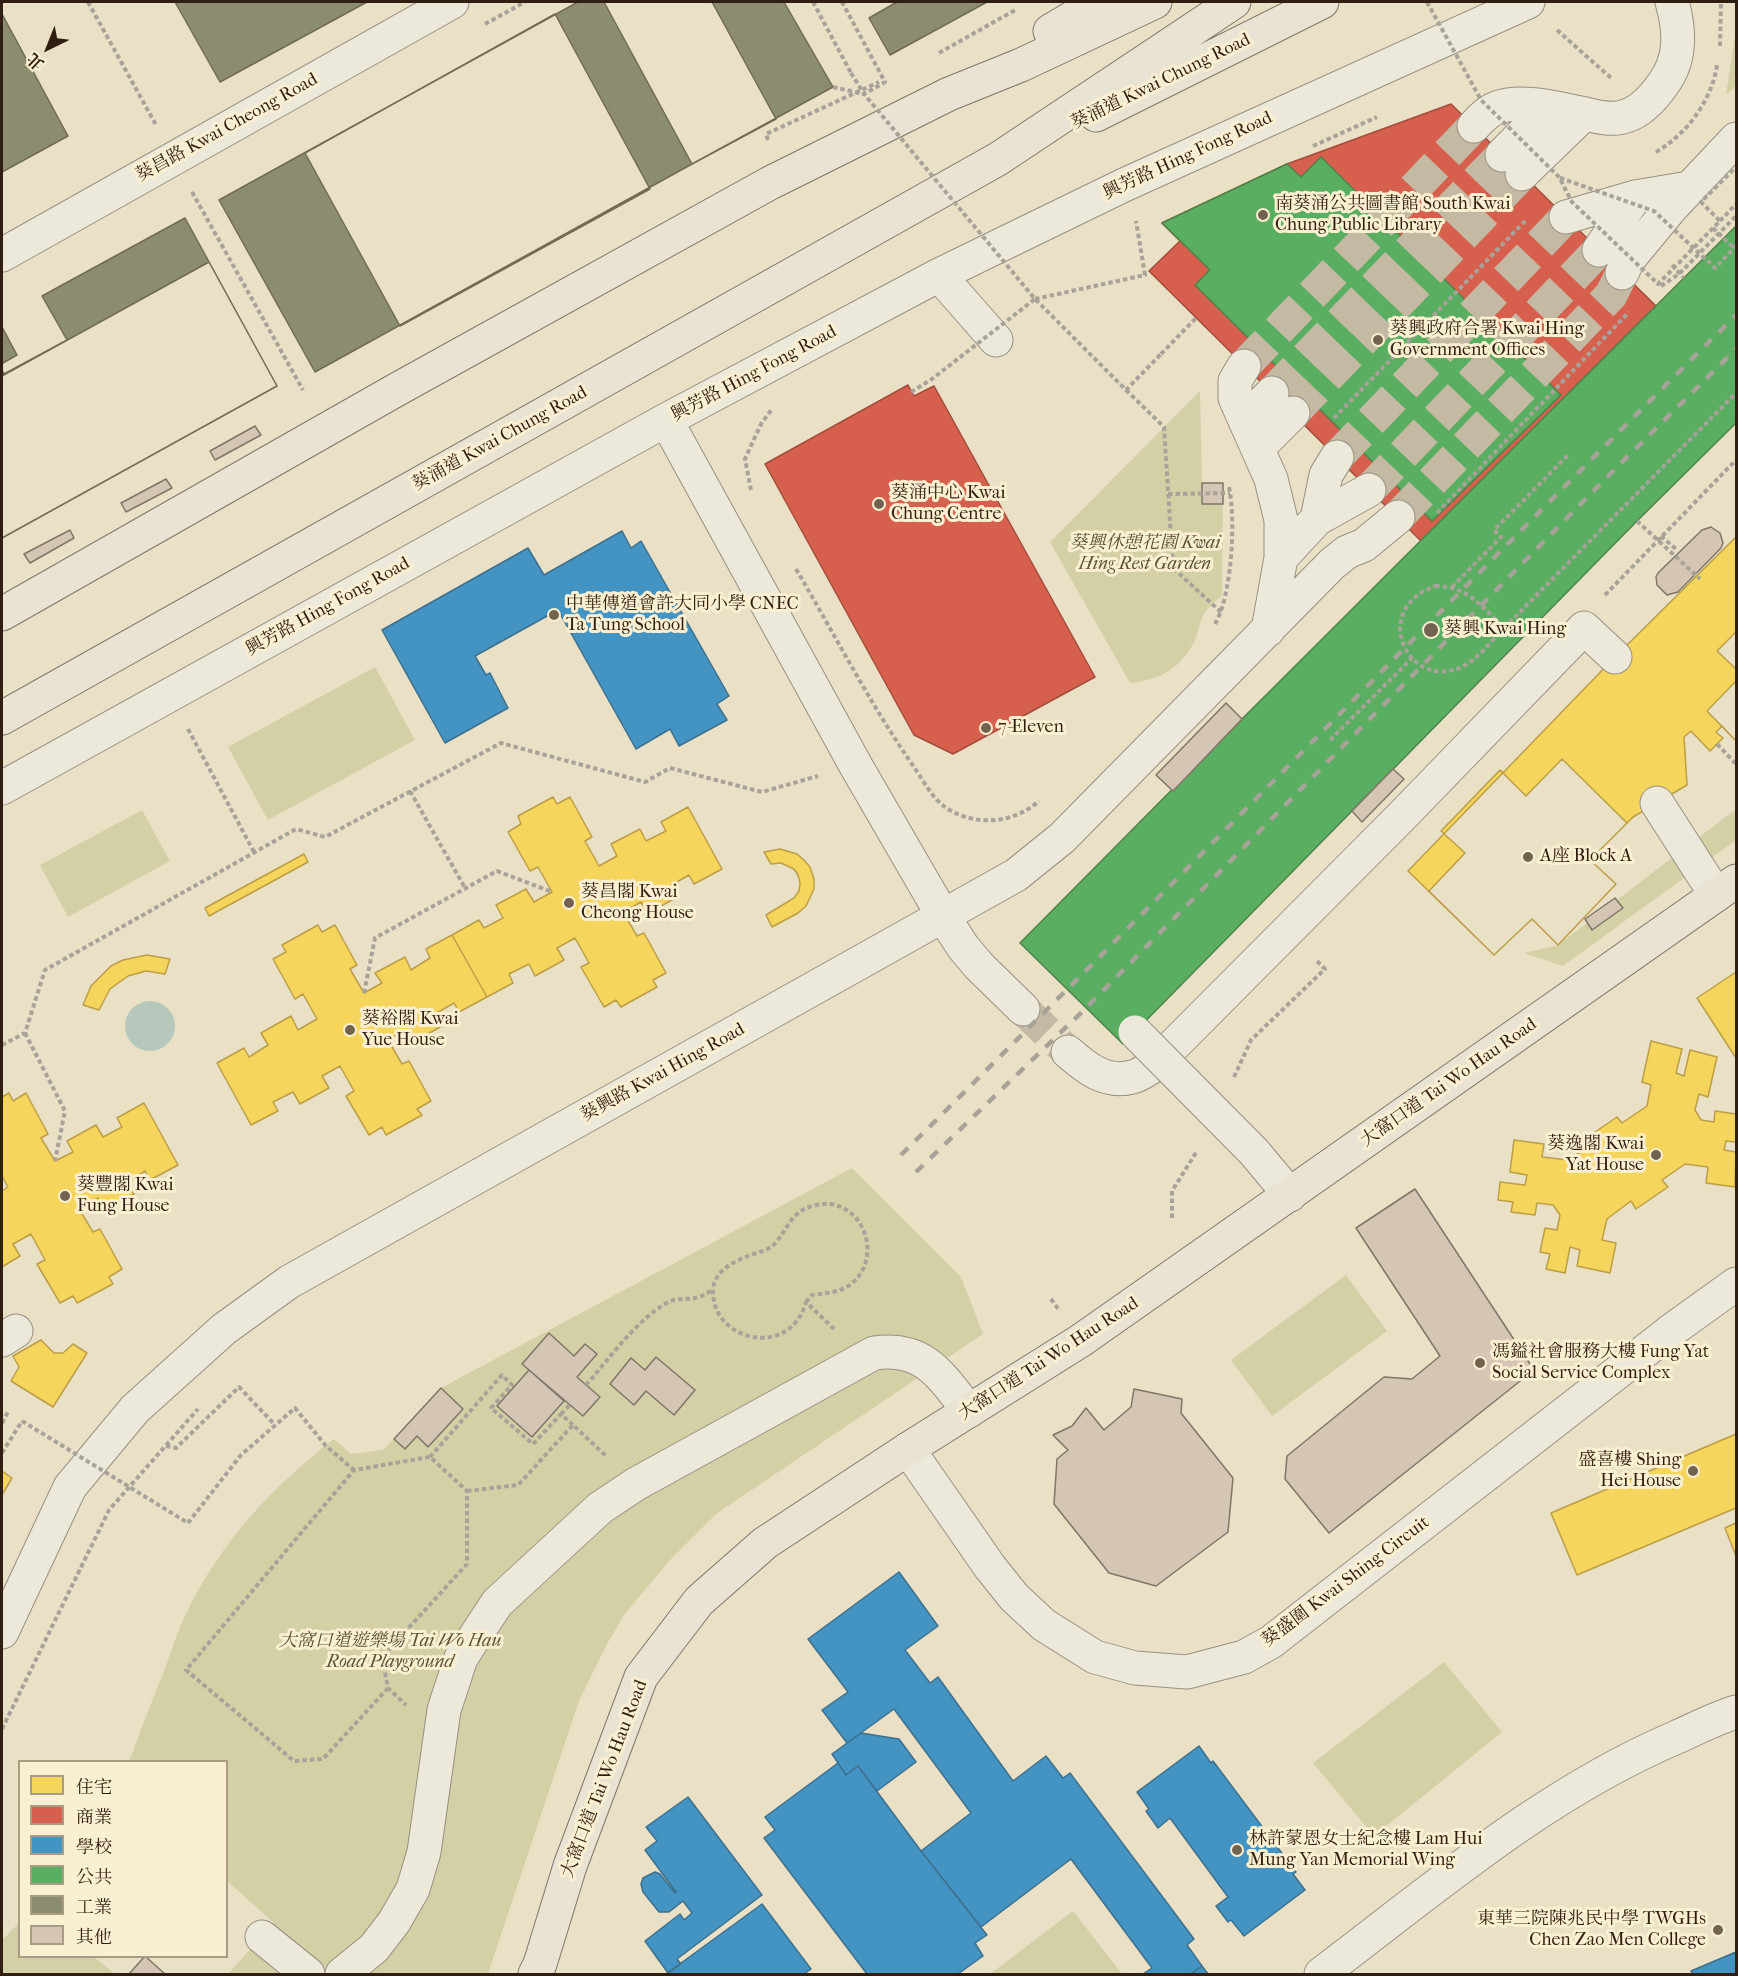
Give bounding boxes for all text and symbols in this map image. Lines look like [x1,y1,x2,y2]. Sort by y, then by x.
north arrow [18,18,78,78]
street label: 葵涌道 Kwai Chung Road [1068,29,1254,135]
text: 北 [23,49,48,74]
street label: 葵昌路 Kwai Cheong Road [132,69,322,187]
street label: 興芳路 Hing Fong Road [1100,107,1276,205]
place label: 南葵涌公共圖書館 South Kwai Chung Public Library [1275,194,1510,236]
marker: 南葵涌公共圖書館 South Kwai Chung Public Library [1256,208,1270,222]
place label: 葵興政府合署 Kwai Hing Government Offices [1390,319,1584,362]
street label: 興芳路 Hing Fong Road [668,321,840,427]
marker: 葵興政府合署 Kwai Hing Government Offices [1371,333,1385,347]
street label: 葵涌道 Kwai Chung Road [409,382,591,496]
place label: 葵涌中心 Kwai Chung Centre [891,483,1006,526]
marker: 葵涌中心 Kwai Chung Centre [872,497,886,511]
park label: 葵興休憩花園 Kwai Hing Rest Garden [1070,533,1220,576]
street label: 興芳路 Hing Fong Road [242,553,414,661]
place label: 中華傳道會許大同小學 CNEC Ta Tung School [566,594,799,636]
marker: 中華傳道會許大同小學 CNEC Ta Tung School [547,608,561,622]
place label: 葵興 Kwai Hing [1444,619,1566,641]
marker: 葵興 Kwai Hing [1422,621,1440,639]
place label: 7-Eleven [998,717,1064,739]
marker: 7-Eleven [979,721,993,735]
place label: A座 Block A [1540,846,1632,868]
marker: A座 Block A [1521,850,1535,864]
place label: 葵昌閣 Kwai Cheong House [581,882,694,924]
marker: 葵昌閣 Kwai Cheong House [562,896,576,910]
place label: 葵裕閣 Kwai Yue House [362,1009,459,1052]
street label: 大窩口道 Tai Wo Hau Road [1357,1014,1541,1152]
street label: 葵興路 Kwai Hing Road [577,1019,749,1127]
marker: 葵裕閣 Kwai Yue House [343,1023,357,1037]
place label: 葵逸閣 Kwai Yat House [1547,1134,1644,1176]
marker: 葵逸閣 Kwai Yat House [1649,1148,1663,1162]
place label: 葵豐閣 Kwai Fung House [77,1175,174,1218]
marker: 葵豐閣 Kwai Fung House [58,1189,72,1203]
street label: 大窩口道 Tai Wo Hau Road [955,1293,1143,1425]
place label: 馮鎰社會服務大樓 Fung Yat Social Service Complex [1492,1342,1709,1384]
marker: 馮鎰社會服務大樓 Fung Yat Social Service Complex [1473,1356,1487,1370]
place label: 盛喜樓 Shing Hei House [1578,1450,1681,1492]
marker: 盛喜樓 Shing Hei House [1686,1464,1700,1478]
street label: 葵盛圍 Kwai Shing Circuit [1258,1512,1434,1652]
park label: 大窩口道遊樂場 Tai Wo Hau Road Playground [279,1631,501,1674]
street label: 大窩口道 Tai Wo Hau Road [557,1677,653,1881]
legend [18,1760,228,1958]
text: 住宅 [76,1777,112,1798]
text: 商業 [76,1807,112,1828]
place label: 林許蒙恩女士紀念樓 Lam Hui Mung Yan Memorial Wing [1249,1829,1482,1872]
text: 學校 [76,1837,112,1858]
marker: 林許蒙恩女士紀念樓 Lam Hui Mung Yan Memorial Wing [1230,1843,1244,1857]
text: 公共 [76,1867,112,1888]
text: 工業 [76,1897,112,1918]
place label: 東華三院陳兆民中學 TWGHs Chen Zao Men College [1477,1909,1706,1952]
marker: 東華三院陳兆民中學 TWGHs Chen Zao Men College [1711,1923,1725,1937]
text: 其他 [76,1927,112,1948]

